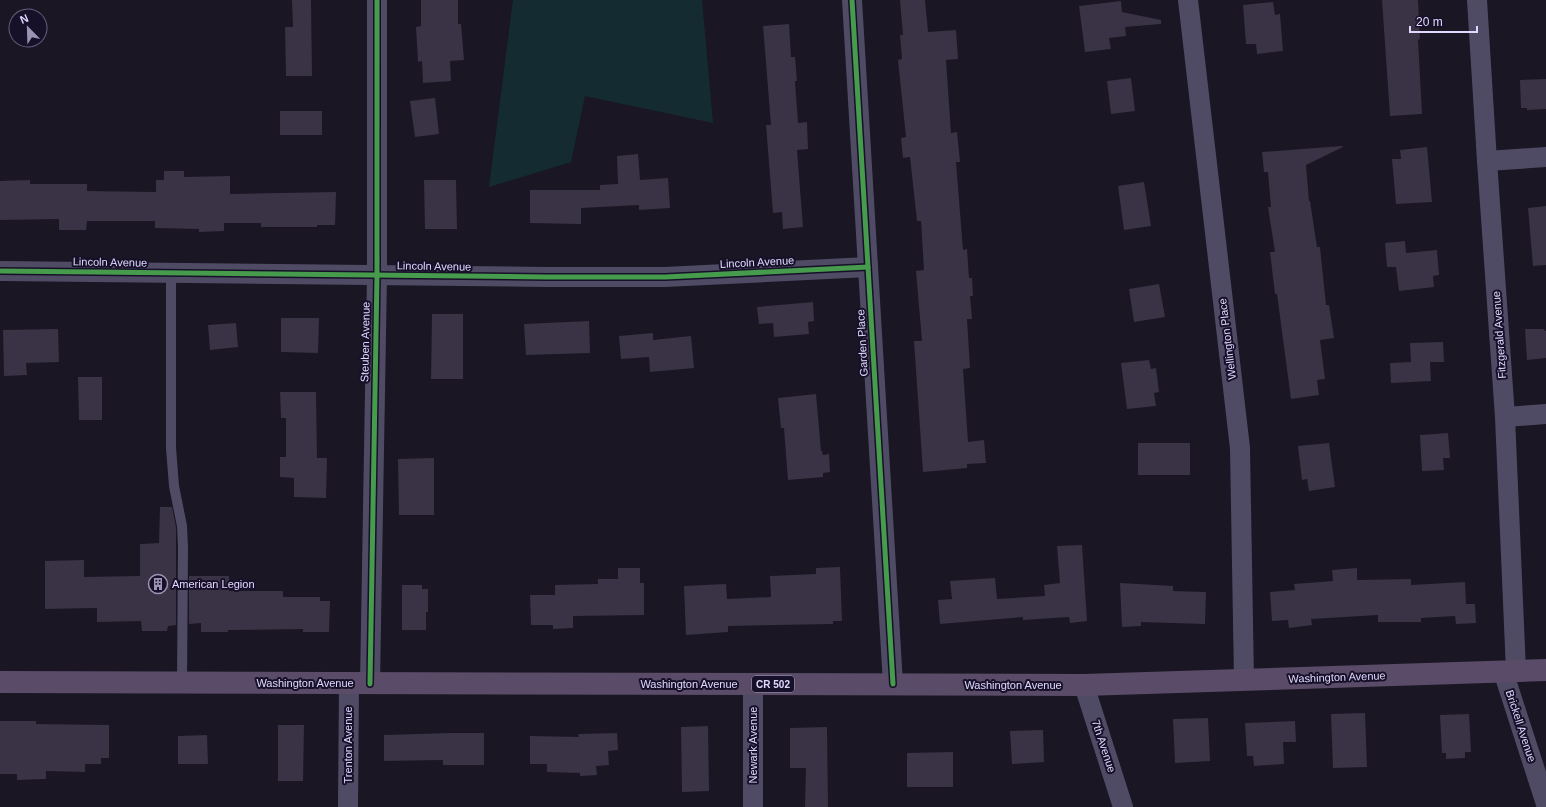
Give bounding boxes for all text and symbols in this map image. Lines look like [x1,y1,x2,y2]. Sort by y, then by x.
north arrow [8,8,48,48]
scale bar [1410,8,1477,34]
text: N [18,12,30,26]
text: 20 m [1416,15,1443,29]
street label: Lincoln Avenue [720,254,794,270]
street label: Lincoln Avenue [73,255,147,269]
street label: Lincoln Avenue [397,259,471,273]
street label: Fitzgerald Avenue [1490,291,1508,379]
street label: Wellington Place [1216,298,1238,380]
street label: Steuben Avenue [358,302,372,382]
street label: Garden Place [854,309,870,377]
building icon: American Legion [147,573,169,595]
place label: American Legion [172,578,255,590]
street label: Washington Avenue [1288,669,1386,685]
road number: CR 502 [752,676,794,692]
street label: Washington Avenue [256,677,354,689]
street label: Washington Avenue [640,678,738,690]
street label: Washington Avenue [964,679,1062,691]
street label: Brickell Avenue [1504,688,1538,764]
street label: Trenton Avenue [342,706,354,784]
street label: Newark Avenue [747,707,759,783]
street label: 7th Avenue [1090,718,1118,774]

